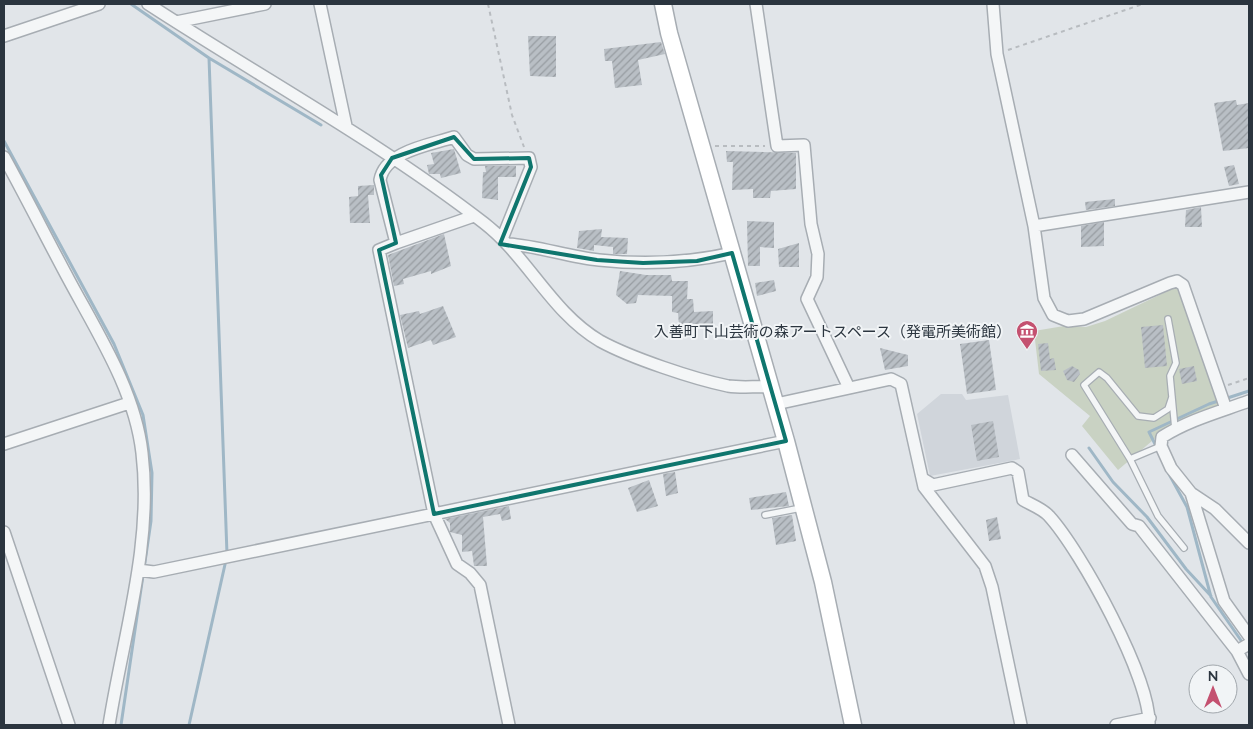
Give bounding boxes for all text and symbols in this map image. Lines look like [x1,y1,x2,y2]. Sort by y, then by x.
museum icon: 入善町下山芸術の森アートスペース（発電所美術館） [1015,319,1039,350]
place label: 入善町下山芸術の森アートスペース（発電所美術館） [654,322,1011,341]
north arrow [1188,664,1238,714]
text: N [1208,667,1218,685]

